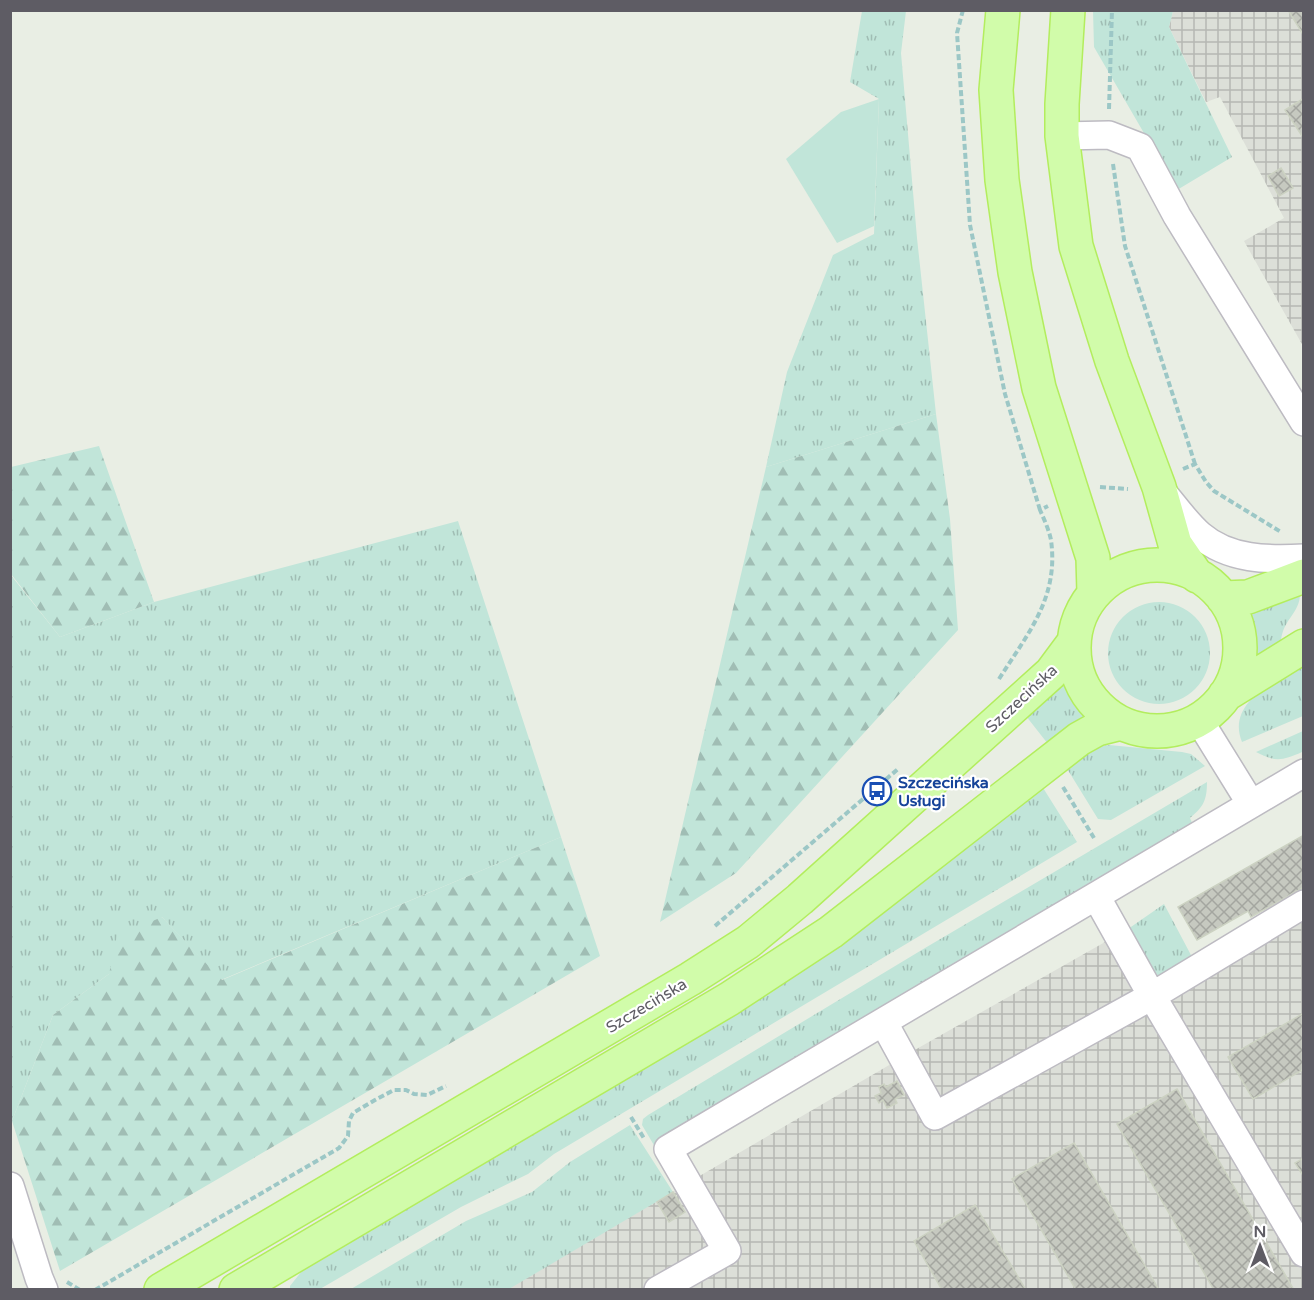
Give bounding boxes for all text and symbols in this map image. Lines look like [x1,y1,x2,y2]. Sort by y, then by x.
street label: Szczecińska [982,660,1062,737]
place label: Szczecińska Usługi [898,773,989,811]
bus stop icon: Szczecińska Usługi [861,775,893,807]
street label: Szczecińska [602,974,691,1038]
north arrow [1230,1216,1290,1276]
text: N [1254,1222,1266,1242]

